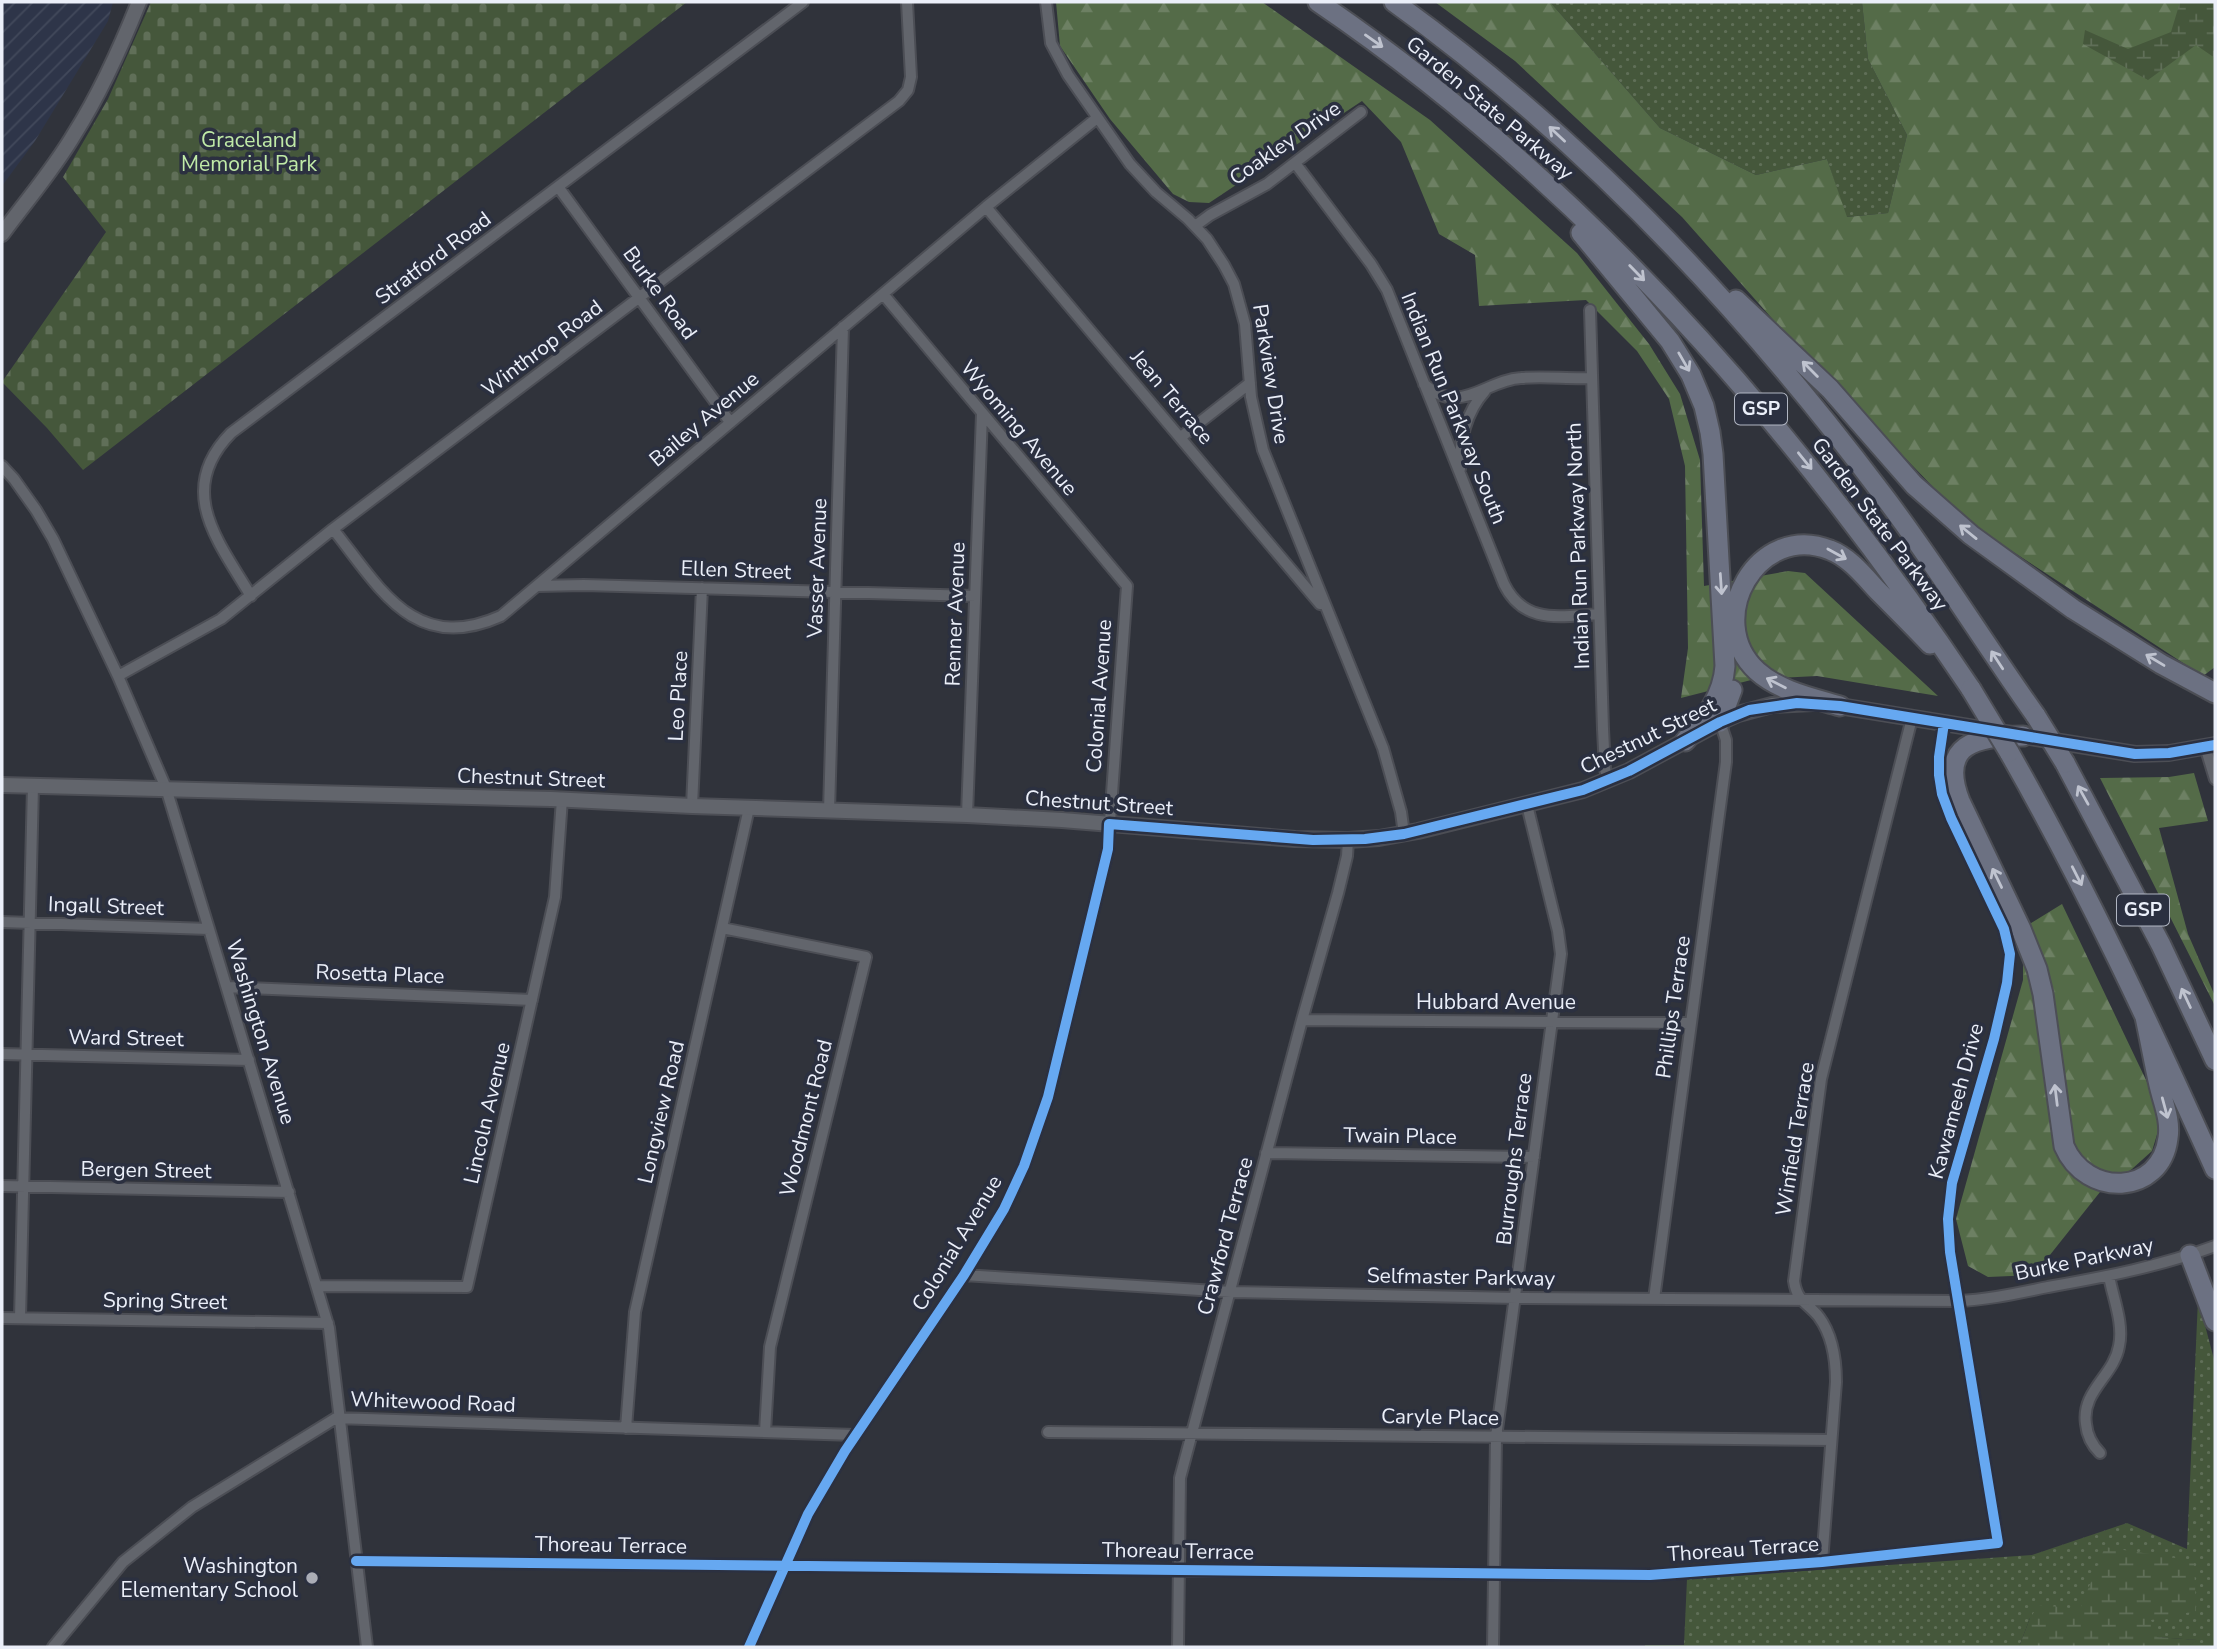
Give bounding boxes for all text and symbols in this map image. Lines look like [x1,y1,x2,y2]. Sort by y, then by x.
street label: Garden State Parkway [1400,30,1580,187]
one-way arrow [1364,34,1383,48]
street label: Coakley Drive [1224,94,1346,192]
one-way arrow [1549,125,1566,142]
park label: Graceland Memorial Park [181,126,317,178]
street label: Stratford Road [369,205,497,311]
street label: Burke Road [617,241,703,345]
one-way arrow [1628,264,1645,281]
street label: Indian Run Parkway South [1395,288,1513,528]
street label: Winthrop Road [476,293,608,403]
street label: Parkview Drive [1246,302,1296,446]
street label: Jean Terrace [1124,343,1220,450]
one-way arrow [1677,352,1691,372]
street label: Wyoming Avenue [954,354,1084,502]
one-way arrow [1801,361,1818,378]
street label: Bailey Avenue [643,365,765,473]
road number: GSP [1735,394,1787,424]
street label: Indian Run Parkway North [1560,422,1596,670]
street label: Garden State Parkway [1805,432,1955,617]
one-way arrow [1797,451,1813,469]
street label: Vasser Avenue [801,497,833,640]
one-way arrow [1959,524,1977,540]
street label: Renner Avenue [938,541,972,687]
one-way arrow [1826,547,1846,561]
street label: Ellen Street [680,554,792,586]
one-way arrow [1715,572,1728,595]
street label: Colonial Avenue [1080,618,1118,774]
street label: Leo Place [662,650,694,742]
one-way arrow [1990,650,2004,670]
one-way arrow [2146,653,2166,667]
one-way arrow [1766,676,1787,690]
street label: Chestnut Street [1575,691,1721,781]
street label: Chestnut Street [456,761,606,795]
street label: Chestnut Street [1024,784,1175,822]
one-way arrow [2076,786,2090,806]
one-way arrow [2071,865,2085,886]
one-way arrow [1989,868,2003,889]
street label: Ingall Street [48,890,165,922]
road number: GSP [2117,894,2169,926]
street label: Phillips Terrace [1649,934,1697,1080]
street label: Washington Avenue [220,936,302,1128]
street label: Rosetta Place [315,958,445,990]
street label: Hubbard Avenue [1416,988,1576,1016]
one-way arrow [2179,988,2193,1009]
street label: Kawameeh Drive [1922,1020,1990,1182]
street label: Ward Street [68,1023,185,1053]
street label: Woodmont Road [773,1037,839,1199]
street label: Longview Road [631,1038,691,1186]
street label: Lincoln Avenue [457,1039,517,1187]
street label: Winfield Terrace [1769,1060,1821,1218]
street label: Burroughs Terrace [1490,1071,1538,1247]
one-way arrow [2050,1084,2063,1107]
one-way arrow [2159,1096,2172,1118]
street label: Twain Place [1343,1121,1457,1151]
street label: Crawford Terrace [1190,1154,1260,1318]
street label: Bergen Street [80,1155,212,1185]
street label: Colonial Avenue [905,1170,1009,1316]
street label: Burke Parkway [2012,1231,2156,1287]
street label: Selfmaster Parkway [1367,1261,1556,1293]
street label: Spring Street [103,1286,228,1316]
street label: Whitewood Road [350,1385,516,1419]
street label: Caryle Place [1381,1402,1499,1432]
street label: Thoreau Terrace [535,1530,687,1560]
street label: Thoreau Terrace [1666,1530,1820,1568]
street label: Thoreau Terrace [1102,1536,1254,1566]
place label: Washington Elementary School [120,1552,299,1604]
marker: Washington Elementary School [304,1570,320,1586]

